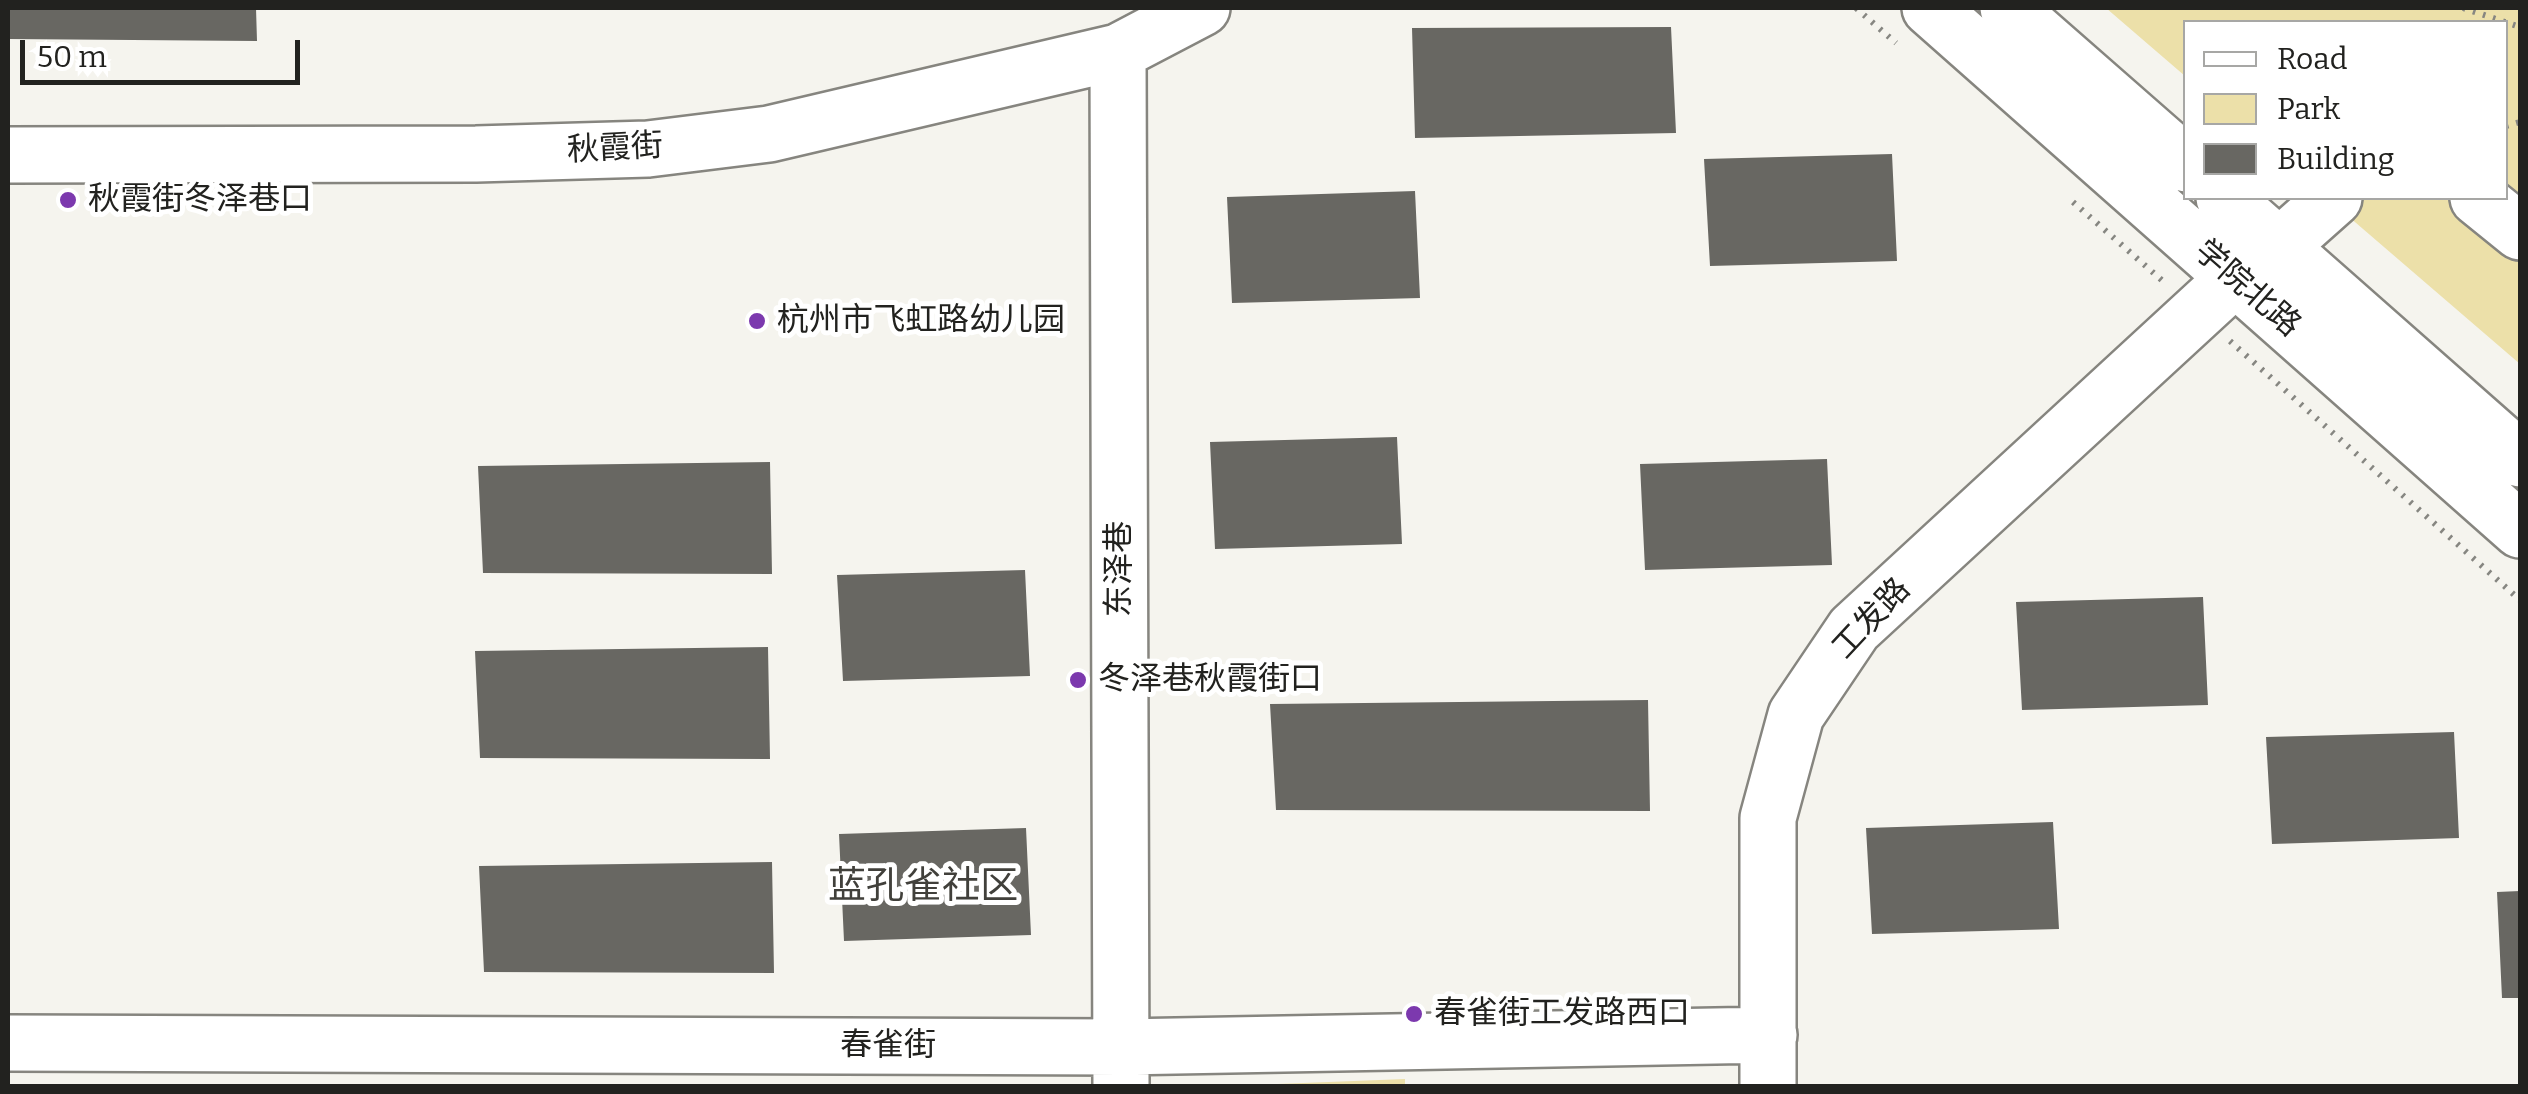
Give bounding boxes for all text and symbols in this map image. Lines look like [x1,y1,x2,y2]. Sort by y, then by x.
scale bar [25,20,305,82]
legend [2183,20,2508,200]
text: 50 m [37,39,107,75]
text: Road [2277,41,2348,77]
text: Park [2277,91,2340,127]
street label: 秋霞街 [566,127,664,171]
text: Building [2277,141,2395,177]
place label: 秋霞街冬泽巷口 [88,181,312,219]
marker: 秋霞街冬泽巷口 [57,189,79,211]
street label: 学院北路 [2186,233,2308,345]
place label: 杭州市飞虹路幼儿园 [777,302,1065,340]
marker: 杭州市飞虹路幼儿园 [746,310,768,332]
street label: 东泽巷 [1101,521,1139,617]
street label: 工发路 [1825,571,1919,667]
place label: 冬泽巷秋霞街口 [1098,661,1322,699]
marker: 冬泽巷秋霞街口 [1067,669,1089,691]
district label: 蓝孔雀社区 [828,864,1018,910]
place label: 春雀街工发路西口 [1434,995,1690,1033]
marker: 春雀街工发路西口 [1403,1003,1425,1025]
street label: 春雀街 [840,1027,936,1065]

